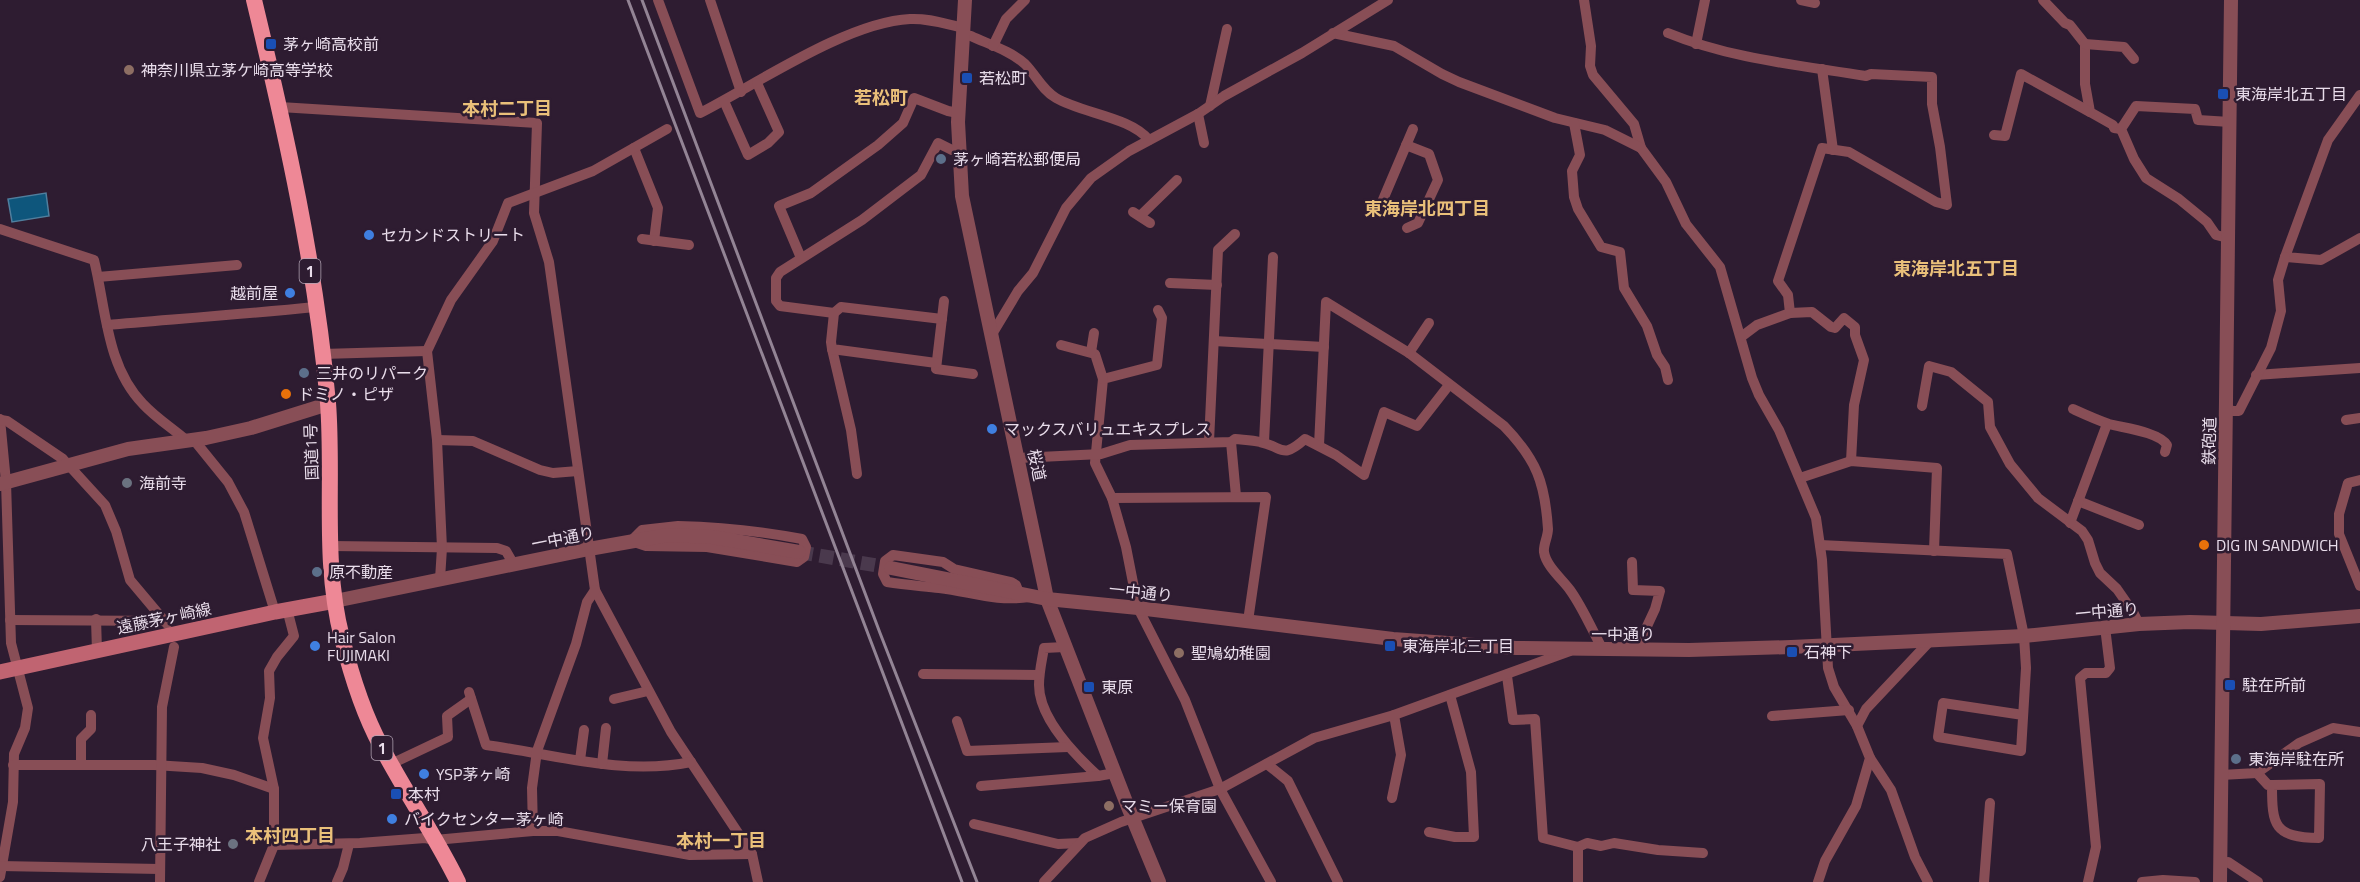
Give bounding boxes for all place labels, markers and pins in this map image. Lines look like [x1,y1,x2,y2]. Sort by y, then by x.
place label: 茅ヶ崎高校前 [283,32,379,56]
marker: 茅ヶ崎高校前 [264,37,278,51]
place label: 神奈川県立茅ケ崎高等学校 [141,58,333,82]
marker: 神奈川県立茅ケ崎高等学校 [122,63,136,77]
place label: 若松町 [979,66,1027,90]
marker: 若松町 [960,71,974,85]
place label: 東海岸北五丁目 [2235,82,2347,106]
marker: 東海岸北五丁目 [2216,87,2230,101]
place label: 茅ヶ崎若松郵便局 [953,147,1081,171]
marker: 茅ヶ崎若松郵便局 [934,152,948,166]
place label: セカンドストリート [381,223,525,247]
marker: セカンドストリート [362,228,376,242]
place label: 越前屋 [230,281,278,305]
marker: 越前屋 [283,286,297,300]
place label: 三井のリパーク [316,361,428,385]
marker: 三井のリパーク [297,366,311,380]
place label: ドミノ・ピザ [298,382,394,406]
marker: ドミノ・ピザ [279,387,293,401]
place label: マックスバリュエキスプレス [1004,417,1211,441]
marker: マックスバリュエキスプレス [985,422,999,436]
place label: 海前寺 [139,471,187,495]
marker: 海前寺 [120,476,134,490]
place label: DIG IN SANDWICH [2216,533,2339,557]
marker: DIG IN SANDWICH [2197,538,2211,552]
place label: 原不動産 [329,560,393,584]
marker: 原不動産 [310,565,324,579]
place label: Hair Salon FUJIMAKI [327,625,396,667]
place label: 東海岸北三丁目 [1402,634,1514,658]
marker: Hair Salon FUJIMAKI [308,639,322,653]
marker: 東海岸北三丁目 [1383,639,1397,653]
place label: 石神下 [1804,640,1852,664]
place label: 聖鳩幼稚園 [1191,641,1271,665]
marker: 石神下 [1785,645,1799,659]
marker: 聖鳩幼稚園 [1172,646,1186,660]
place label: 駐在所前 [2242,673,2306,697]
place label: 東原 [1101,675,1133,699]
marker: 駐在所前 [2223,678,2237,692]
marker: 東原 [1082,680,1096,694]
place label: 東海岸駐在所 [2248,747,2344,771]
marker: 東海岸駐在所 [2229,752,2243,766]
place label: YSP茅ヶ崎 [436,762,510,786]
marker: YSP茅ヶ崎 [417,767,431,781]
place label: 本村 [408,782,440,806]
marker: 本村 [389,787,403,801]
place label: マミー保育園 [1121,794,1217,818]
marker: マミー保育園 [1102,799,1116,813]
place label: バイクセンター茅ヶ崎 [404,807,564,831]
marker: バイクセンター茅ヶ崎 [385,812,399,826]
place label: 八王子神社 [141,832,221,856]
marker: 八王子神社 [226,837,240,851]

